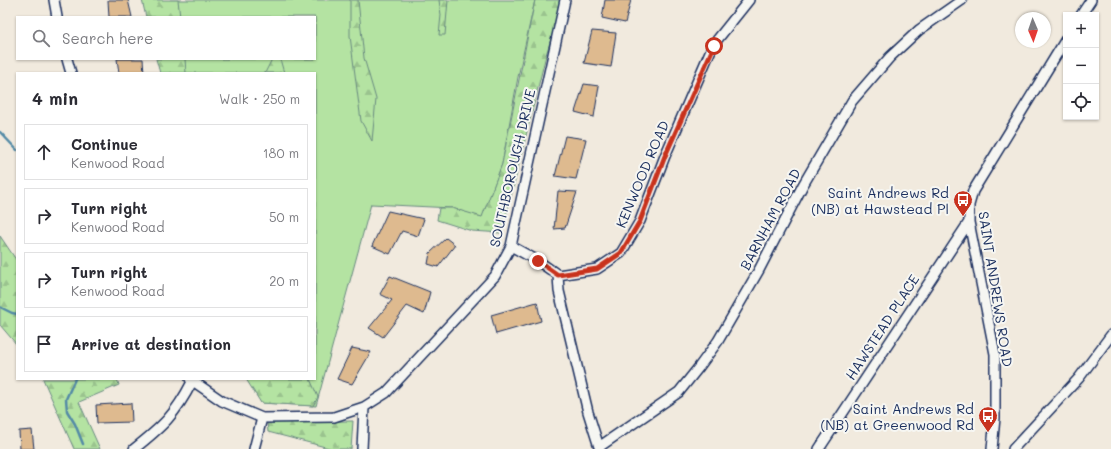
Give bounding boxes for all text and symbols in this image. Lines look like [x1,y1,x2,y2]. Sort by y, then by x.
north arrow [1015,12,1051,48]
map controls [1063,12,1099,120]
button: + [1063,12,1099,48]
search box [16,16,316,60]
icon: search [30,27,52,49]
text: Search here [62,28,153,48]
route start [705,37,723,55]
button: − [1063,48,1099,84]
button: locate [1063,84,1099,120]
text: 4 min [32,87,78,109]
street label: SOUTHBOROUGH DRIVE [485,87,539,249]
text: Walk · 250 m [219,90,300,107]
street label: KENWOOD ROAD [611,117,673,231]
text: Continue [71,134,138,154]
icon: ahead [33,141,55,163]
text: 180 m [263,144,299,161]
text: Kenwood Road [71,154,164,171]
street label: BARNHAM ROAD [735,165,805,273]
place label: Saint Andrews Rd (NB) at Hawstead Pl [811,183,949,218]
bus stop icon: Saint Andrews Rd (NB) at Hawstead Pl [952,189,974,217]
text: Turn right [71,198,148,218]
icon: right [33,205,55,227]
text: 50 m [269,208,299,225]
street label: SAINT ANDREWS ROAD [974,210,1018,368]
text: Kenwood Road [71,218,164,235]
route end [529,252,547,270]
text: Turn right [71,262,148,282]
icon: right [33,269,55,291]
street label: HAWSTEAD PLACE [841,271,923,383]
text: 20 m [269,272,299,289]
text: Kenwood Road [71,282,164,299]
icon: arrive [33,333,55,355]
text: Arrive at destination [71,334,231,354]
place label: Saint Andrews Rd (NB) at Greenwood Rd [820,399,974,434]
bus stop icon: Saint Andrews Rd (NB) at Greenwood Rd [977,405,999,433]

